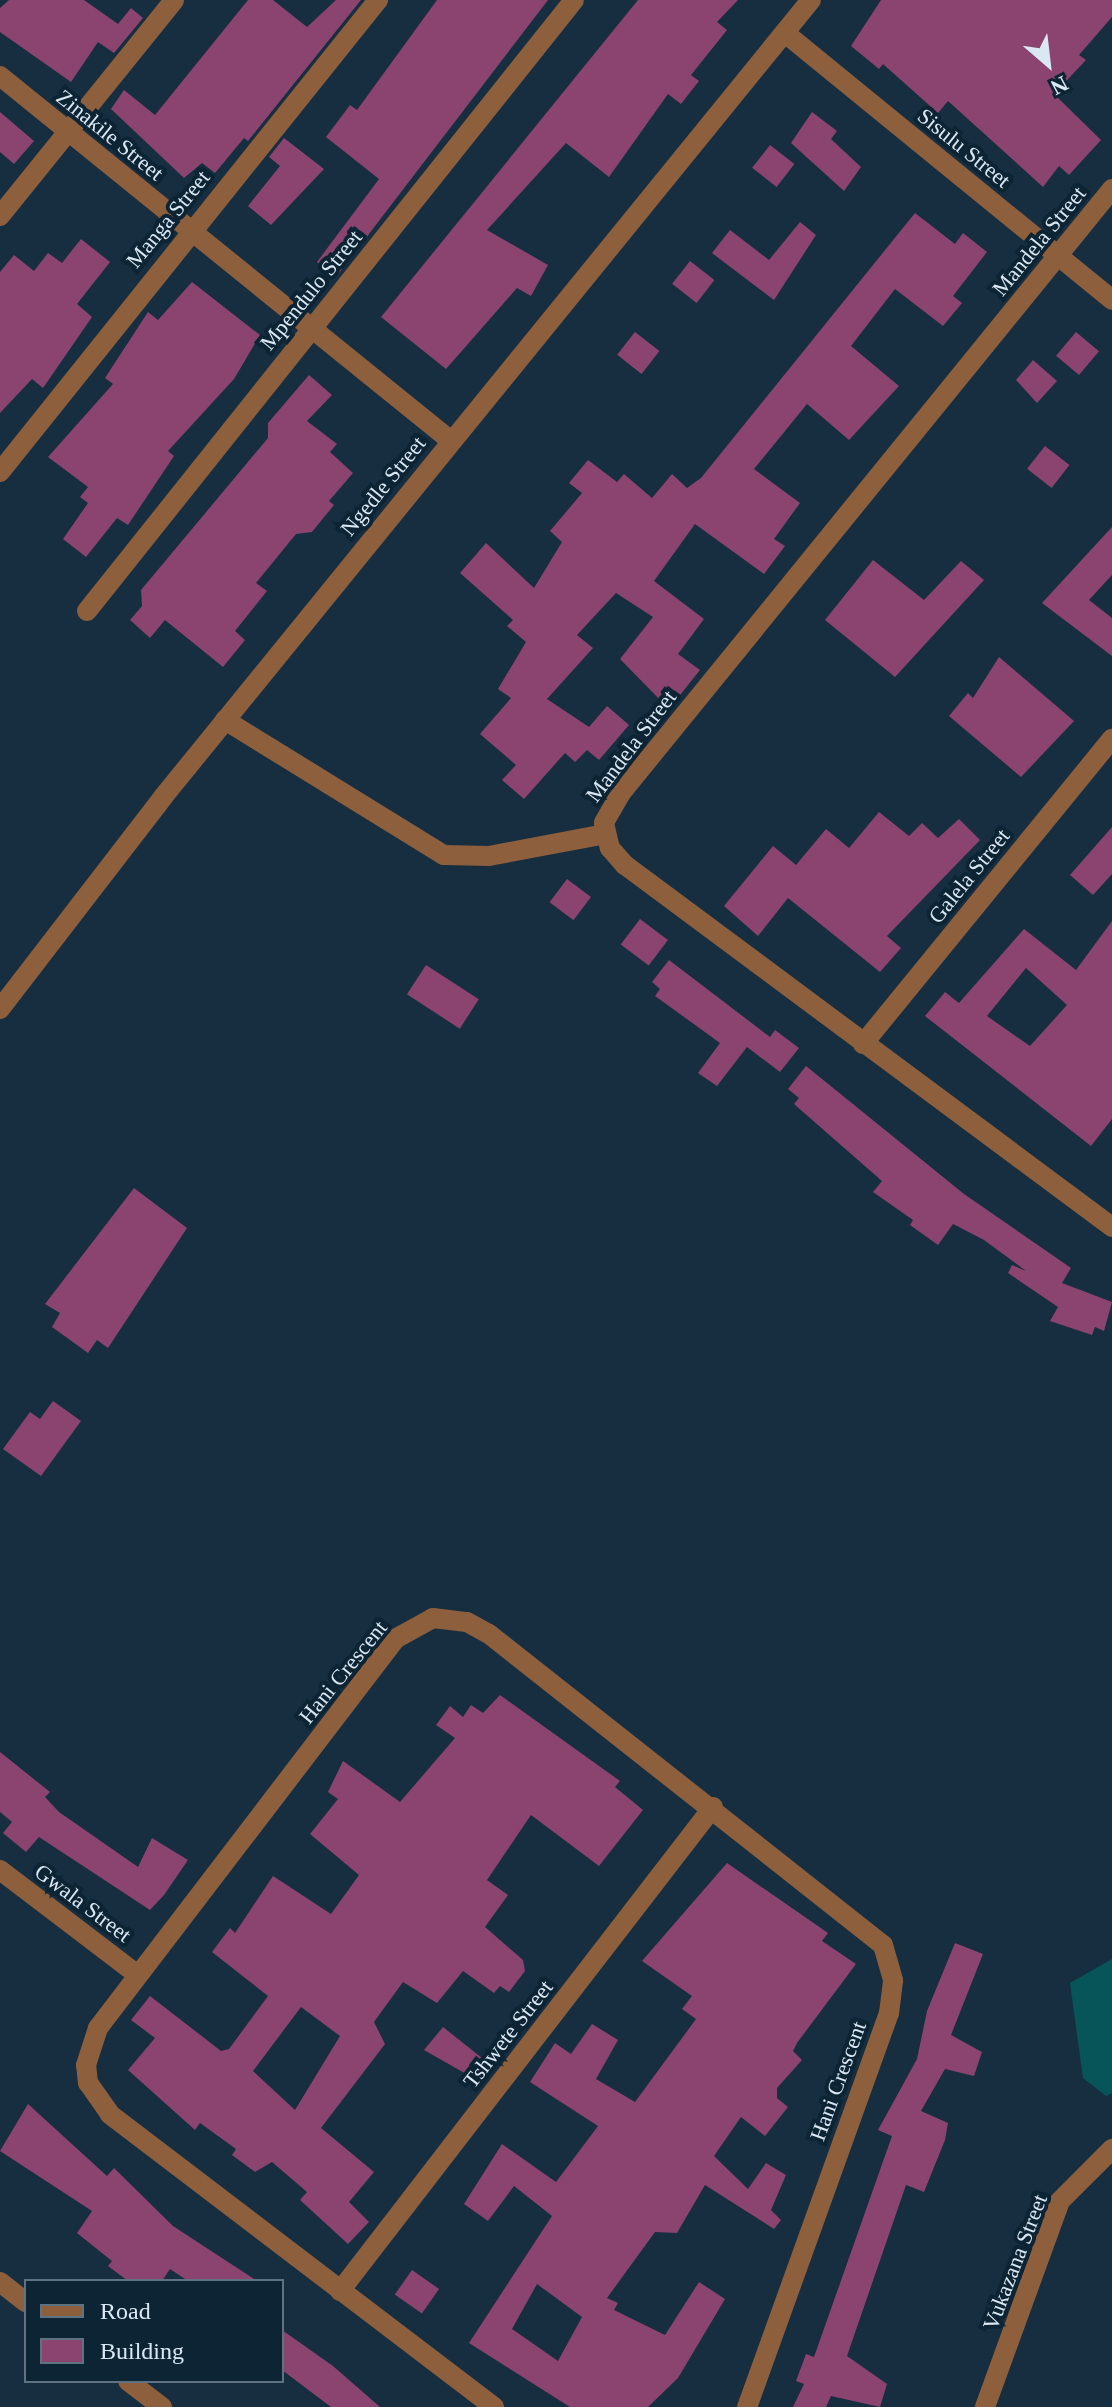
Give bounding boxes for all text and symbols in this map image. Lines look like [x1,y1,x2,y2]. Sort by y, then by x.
north arrow [1008,24,1088,104]
text: N [1047,71,1072,100]
street label: Zinakile Street [51,84,169,186]
street label: Sisulu Street [912,103,1016,193]
street label: Manga Street [121,165,215,273]
street label: Mandela Street [987,181,1091,301]
street label: Mpendulo Street [254,224,368,356]
street label: Ngedle Street [335,431,431,541]
street label: Mandela Street [580,685,682,807]
street label: Galela Street [923,823,1015,929]
street label: Hani Crescent [293,1615,393,1729]
street label: Gwala Street [29,1858,137,1948]
street label: Tshwete Street [458,1975,558,2093]
street label: Hani Crescent [804,2018,872,2144]
street label: Vukazana Street [977,2190,1053,2334]
legend [24,2279,284,2383]
text: Road [100,2298,151,2324]
text: Building [100,2338,184,2364]

